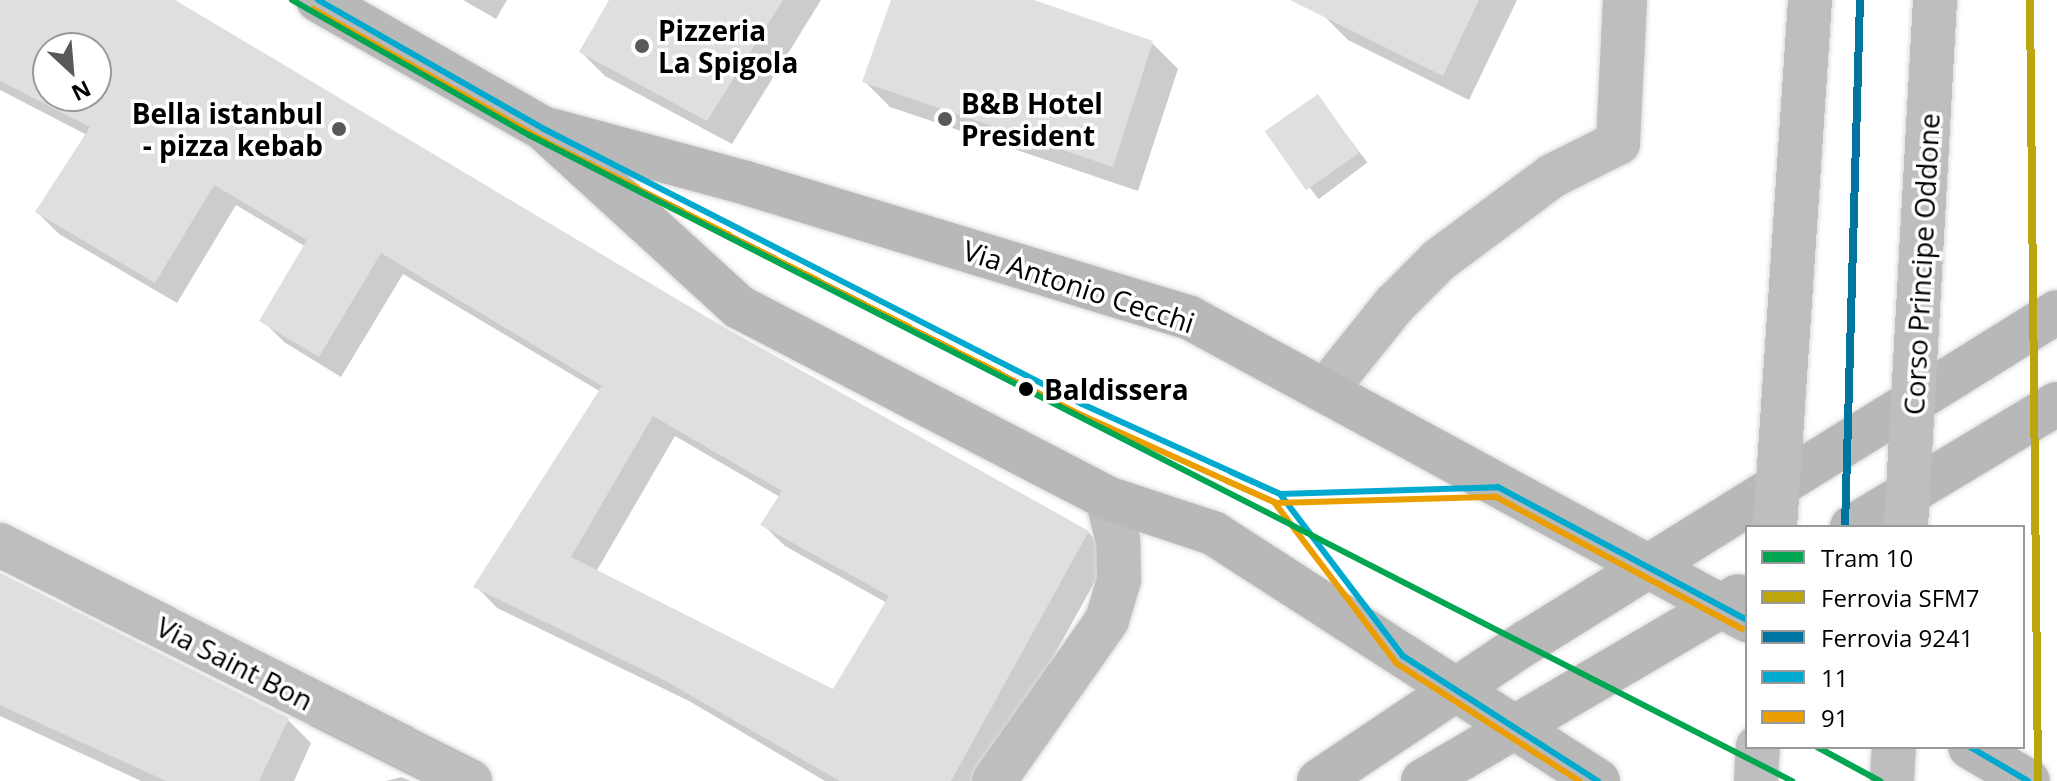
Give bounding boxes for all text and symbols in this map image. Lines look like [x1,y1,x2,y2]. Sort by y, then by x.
place label: Pizzeria La Spigola [658,13,798,79]
north arrow [32,32,112,112]
marker: Pizzeria La Spigola [633,37,651,55]
text: N [67,74,96,109]
place label: B&B Hotel President [961,86,1103,152]
place label: Bella istanbul - pizza kebab [132,96,323,162]
marker: B&B Hotel President [936,110,954,128]
street label: Corso Principe Oddone [1896,112,1946,416]
marker: Bella istanbul - pizza kebab [330,120,348,138]
street label: Via Antonio Cecchi [959,233,1199,339]
place label: Baldissera [1044,372,1189,406]
marker: Baldissera [1015,378,1037,400]
legend [1745,525,2025,749]
text: Tram 10 [1821,541,1913,574]
text: Ferrovia SFM7 [1821,581,1979,614]
street label: Via Saint Bon [151,609,319,717]
text: Ferrovia 9241 [1821,621,1973,654]
text: 11 [1821,661,1848,694]
text: 91 [1821,701,1848,734]

